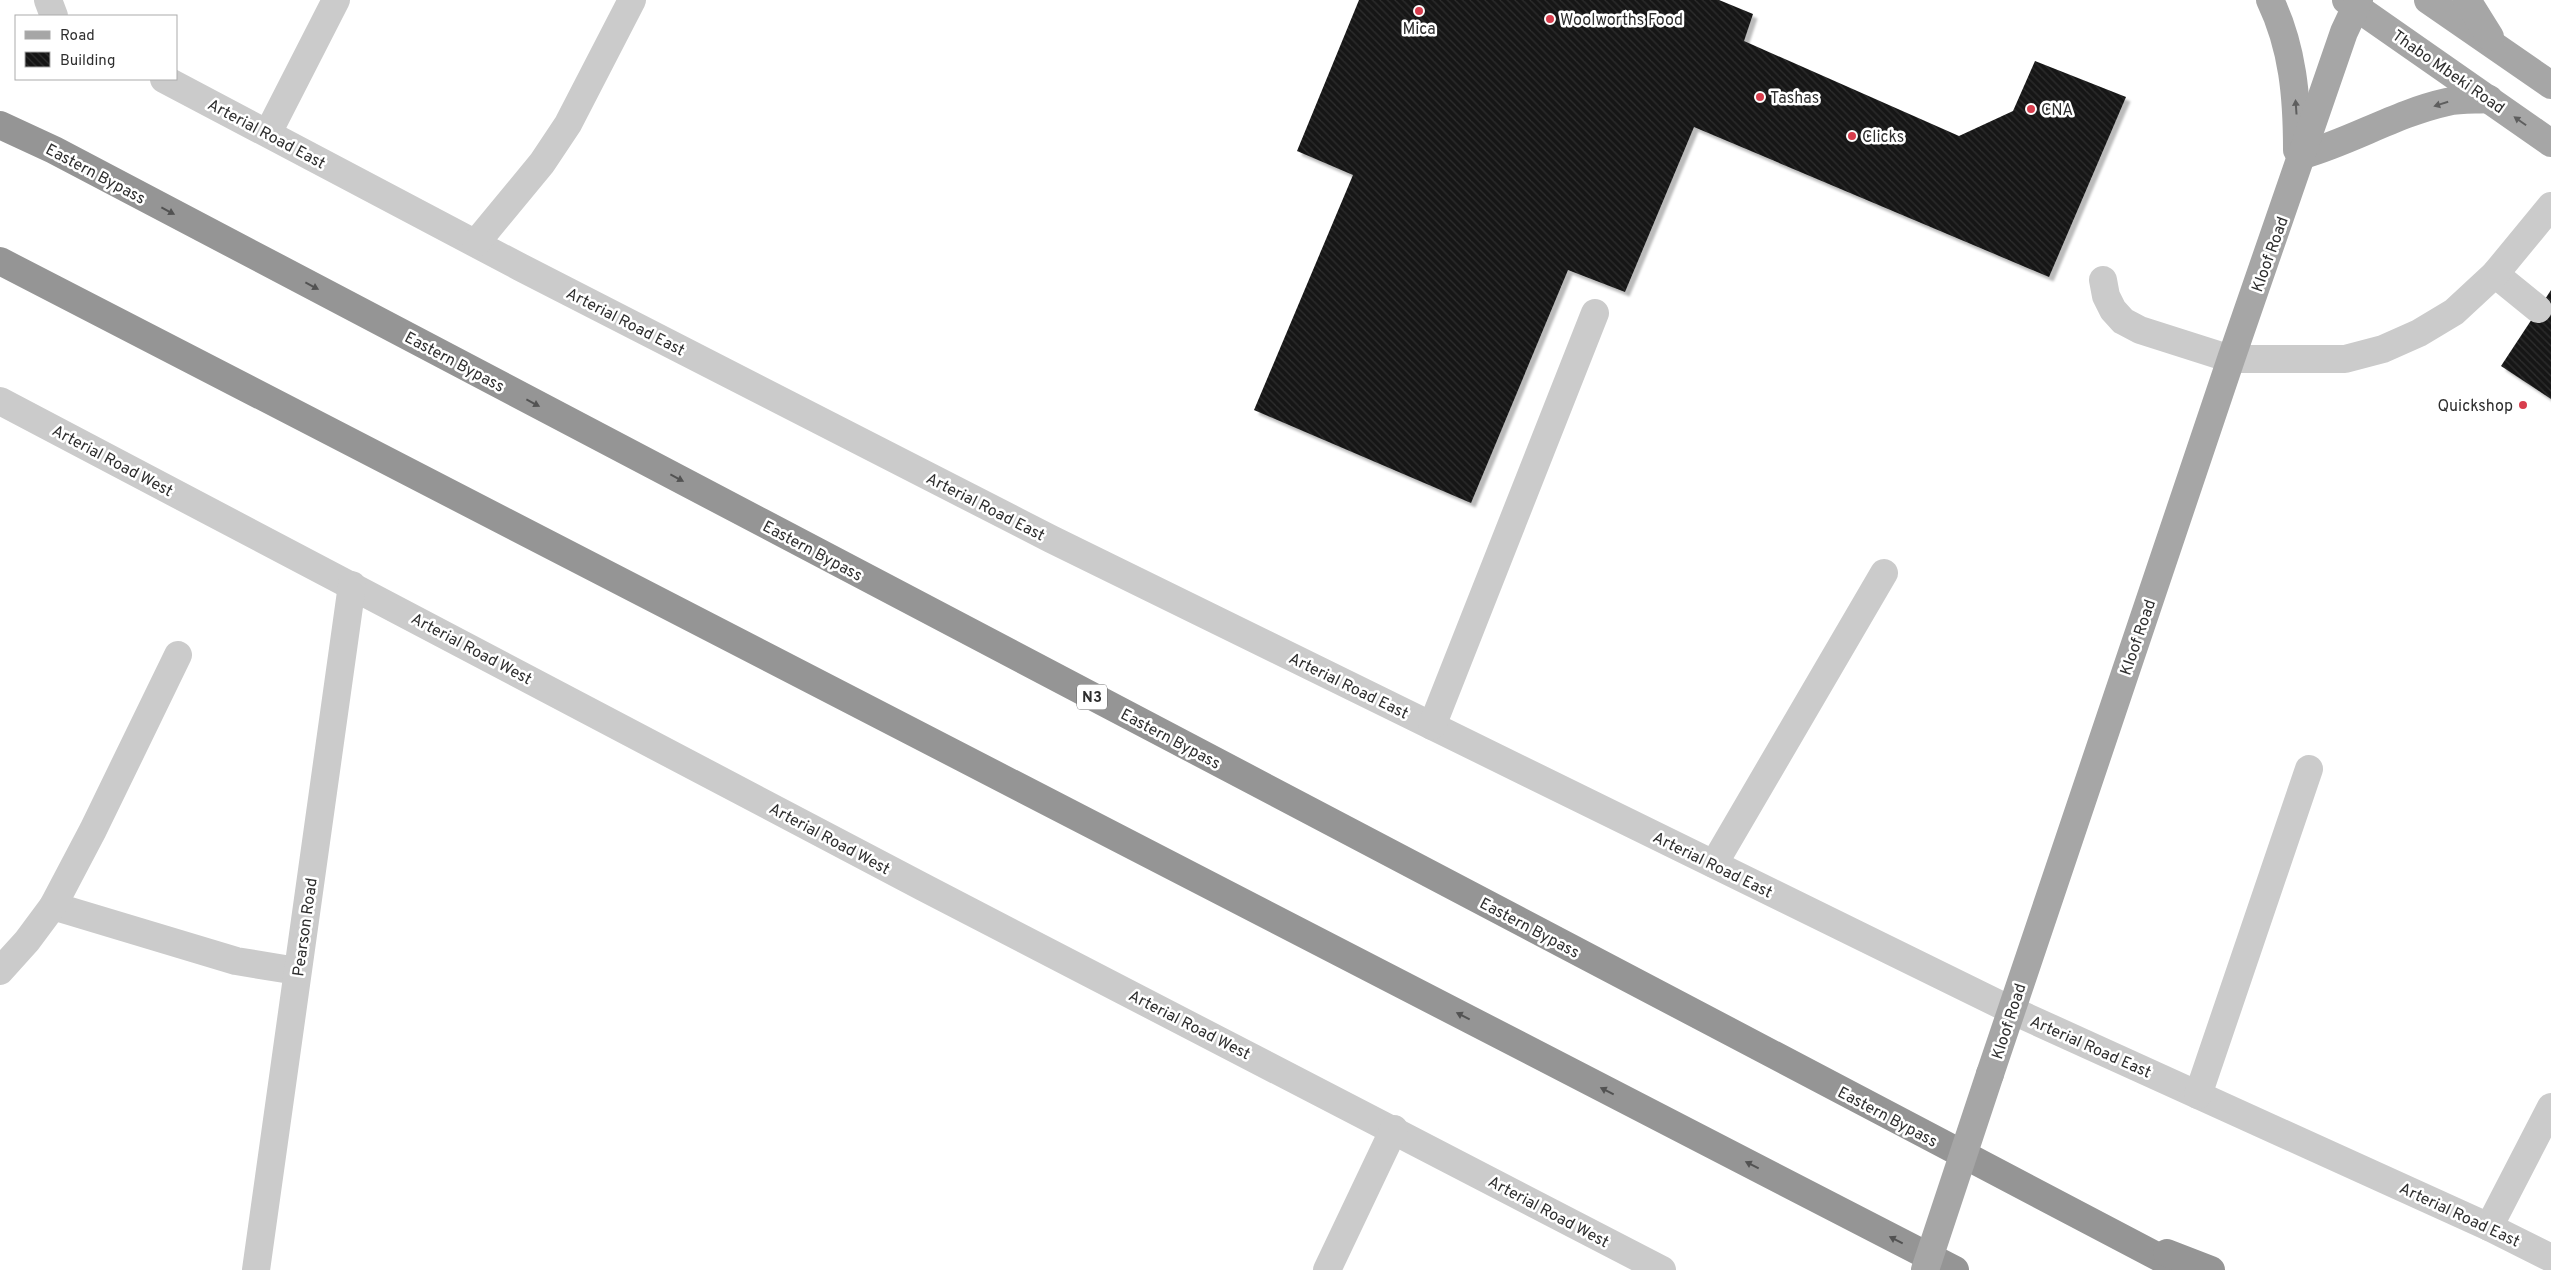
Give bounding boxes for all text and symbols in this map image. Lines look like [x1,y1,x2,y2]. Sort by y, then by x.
marker: Mica [1413,5,1425,17]
place label: Woolworths Food [1560,11,1683,31]
marker: Woolworths Food [1544,13,1556,25]
legend [15,15,178,80]
place label: Mica [1402,20,1436,40]
street label: Thabo Mbeki Road [2388,26,2508,119]
text: Road [60,27,95,46]
text: Building [60,52,115,71]
place label: Tashas [1770,89,1819,109]
marker: Tashas [1754,91,1766,103]
street label: Arterial Road East [204,95,328,174]
one-way arrow [2292,99,2300,115]
one-way arrow [2433,100,2448,108]
place label: CNA [2041,101,2073,121]
marker: CNA [2025,103,2037,115]
one-way arrow [2513,116,2527,126]
place label: Clicks [1862,128,1904,148]
marker: Clicks [1846,130,1858,142]
street label: Eastern Bypass [42,140,148,209]
one-way arrow [161,206,175,215]
street label: Kloof Road [2248,214,2294,295]
one-way arrow [305,282,319,290]
street label: Arterial Road East [562,284,688,361]
street label: Eastern Bypass [401,328,507,397]
place label: Quickshop [2437,397,2513,417]
one-way arrow [526,399,540,407]
marker: Quickshop [2517,399,2529,411]
street label: Arterial Road West [48,421,176,502]
street label: Arterial Road East [922,469,1048,546]
one-way arrow [670,474,684,482]
street label: Eastern Bypass [759,517,865,586]
street label: Kloof Road [2117,597,2161,678]
street label: Arterial Road West [407,609,535,690]
street label: Arterial Road East [1285,649,1411,724]
road number: N3 [1077,684,1107,710]
street label: Eastern Bypass [1117,705,1223,774]
street label: Arterial Road West [765,799,893,880]
street label: Arterial Road East [1649,828,1775,903]
street label: Pearson Road [289,877,323,978]
street label: Eastern Bypass [1476,894,1582,963]
street label: Kloof Road [1988,981,2032,1062]
street label: Arterial Road West [1125,986,1253,1065]
one-way arrow [1456,1012,1470,1020]
street label: Arterial Road East [2026,1012,2154,1084]
street label: Eastern Bypass [1834,1083,1940,1152]
one-way arrow [1601,1086,1614,1095]
one-way arrow [1744,1161,1759,1169]
street label: Arterial Road West [1484,1172,1612,1253]
street label: Arterial Road East [2396,1179,2523,1252]
one-way arrow [1889,1236,1903,1244]

